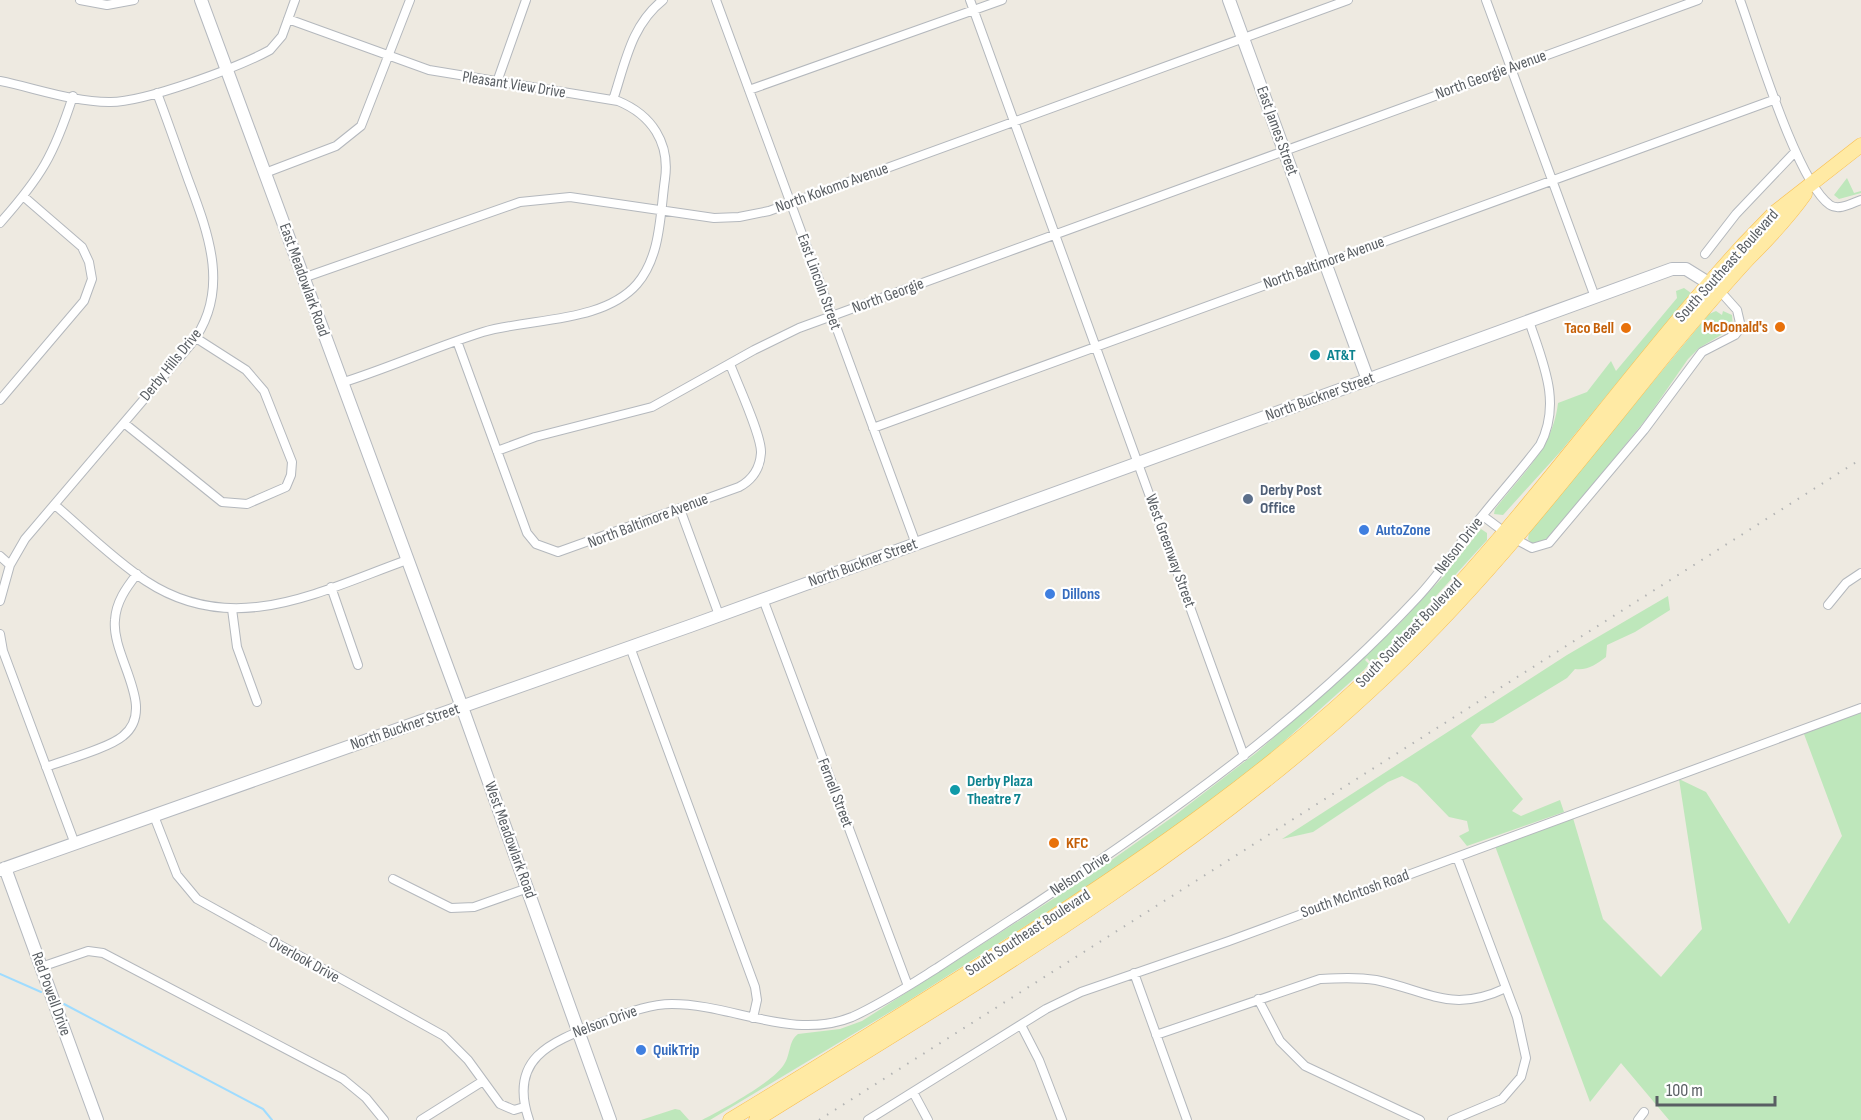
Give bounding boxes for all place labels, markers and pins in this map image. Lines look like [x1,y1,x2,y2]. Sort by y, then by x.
place label: McDonald's [1703,318,1768,337]
place label: Taco Bell [1564,319,1614,338]
marker: McDonald's [1773,320,1787,334]
marker: Taco Bell [1619,321,1633,335]
place label: AT&T [1326,346,1356,365]
marker: AT&T [1308,348,1322,362]
place label: Derby Post Office [1260,481,1322,518]
marker: Derby Post Office [1241,492,1255,506]
place label: AutoZone [1375,521,1431,540]
marker: AutoZone [1357,523,1371,537]
place label: Dillons [1062,585,1100,604]
marker: Dillons [1043,587,1057,601]
place label: Derby Plaza Theatre 7 [967,772,1033,809]
marker: Derby Plaza Theatre 7 [948,783,962,797]
place label: KFC [1066,834,1089,853]
marker: KFC [1047,836,1061,850]
place label: QuikTrip [653,1041,700,1060]
marker: QuikTrip [634,1043,648,1057]

